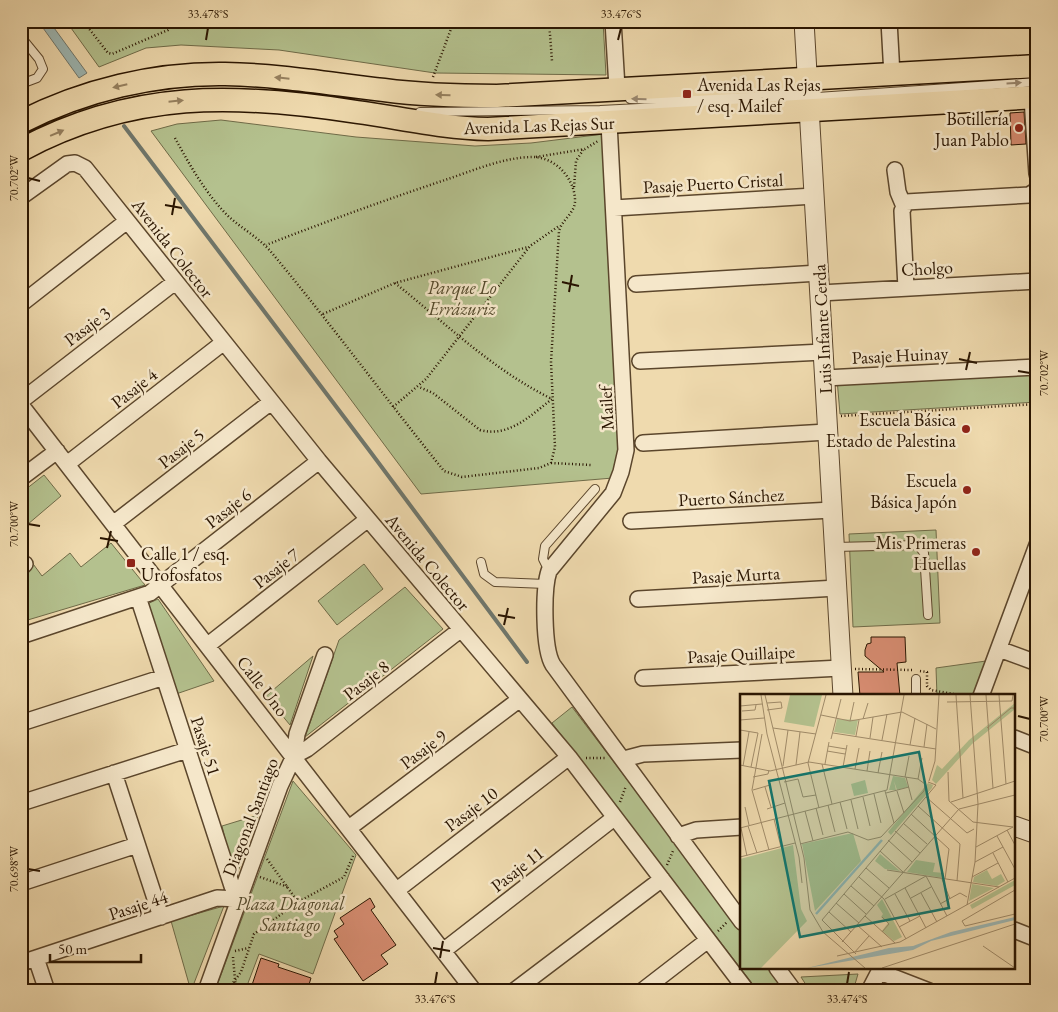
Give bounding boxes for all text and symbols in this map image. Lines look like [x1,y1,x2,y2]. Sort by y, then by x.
text: 33.478°S [188,6,229,22]
text: 33.476°S [601,6,642,22]
place label: Avenida Las Rejas / esq. Mailef [696,73,821,117]
one-way arrow [274,74,290,82]
one-way arrow [1006,79,1022,87]
one-way arrow [113,82,128,90]
marker: Avenida Las Rejas / esq. Mailef [681,88,693,100]
one-way arrow [435,91,451,99]
one-way arrow [631,95,647,103]
one-way arrow [168,97,184,105]
place label: Botillería Juan Pablo [933,107,1010,151]
street label: Avenida Las Rejas Sur [462,111,615,139]
marker: Botillería Juan Pablo [1013,122,1025,134]
one-way arrow [50,128,64,136]
text: 70.702°W [6,154,22,201]
street label: Pasaje Puerto Cristal [642,168,784,198]
street label: Avenida Colector [126,193,219,302]
street label: Cholgo [901,255,954,281]
street label: Luis Infante Cerda [807,263,837,394]
park label: Parque Lo Errázuriz [427,276,497,320]
street label: Pasaje 3 [59,301,115,351]
street label: Pasaje Huinay [851,341,949,369]
text: 70.702°W [1036,349,1052,396]
street label: Pasaje 4 [106,363,162,413]
street label: Mailef [593,383,619,431]
place label: Escuela Básica Estado de Palestina [826,408,957,452]
street label: Pasaje 5 [153,423,209,473]
marker: Escuela Básica Estado de Palestina [960,423,972,435]
place label: Escuela Básica Japón [870,469,958,513]
street label: Pasaje 6 [200,483,256,533]
street label: Puerto Sánchez [677,483,785,511]
marker: Escuela Básica Japón [961,484,973,496]
text: 70.700°W [6,500,22,547]
street label: Avenida Colector [380,508,475,615]
place label: Mis Primeras Huellas [876,531,966,575]
place label: Calle 1 / esq. Urofosfatos [141,542,230,586]
street label: Pasaje 7 [248,543,304,593]
marker: Mis Primeras Huellas [970,546,982,558]
marker: Calle 1 / esq. Urofosfatos [125,557,137,569]
street label: Pasaje Murta [691,561,781,589]
street label: Pasaje Quillaipe [686,640,796,668]
street label: Calle Uno [232,651,294,721]
street label: Pasaje 8 [338,655,394,705]
inset map [740,694,1016,970]
text: 70.700°W [1036,695,1052,742]
street label: Pasaje 51 [186,713,226,779]
street label: Pasaje 9 [395,724,451,774]
street label: Diagonal Santiago [217,754,283,880]
street label: Pasaje 10 [440,781,503,837]
street label: Pasaje 11 [486,841,548,897]
text: 70.698°W [6,845,22,892]
street label: Pasaje 44 [105,885,171,925]
park label: Plaza Diagonal Santiago [236,892,345,937]
scale bar [50,932,141,964]
text: 50 m [58,939,87,958]
text: 33.476°S [415,991,456,1007]
text: 33.474°S [827,991,868,1007]

